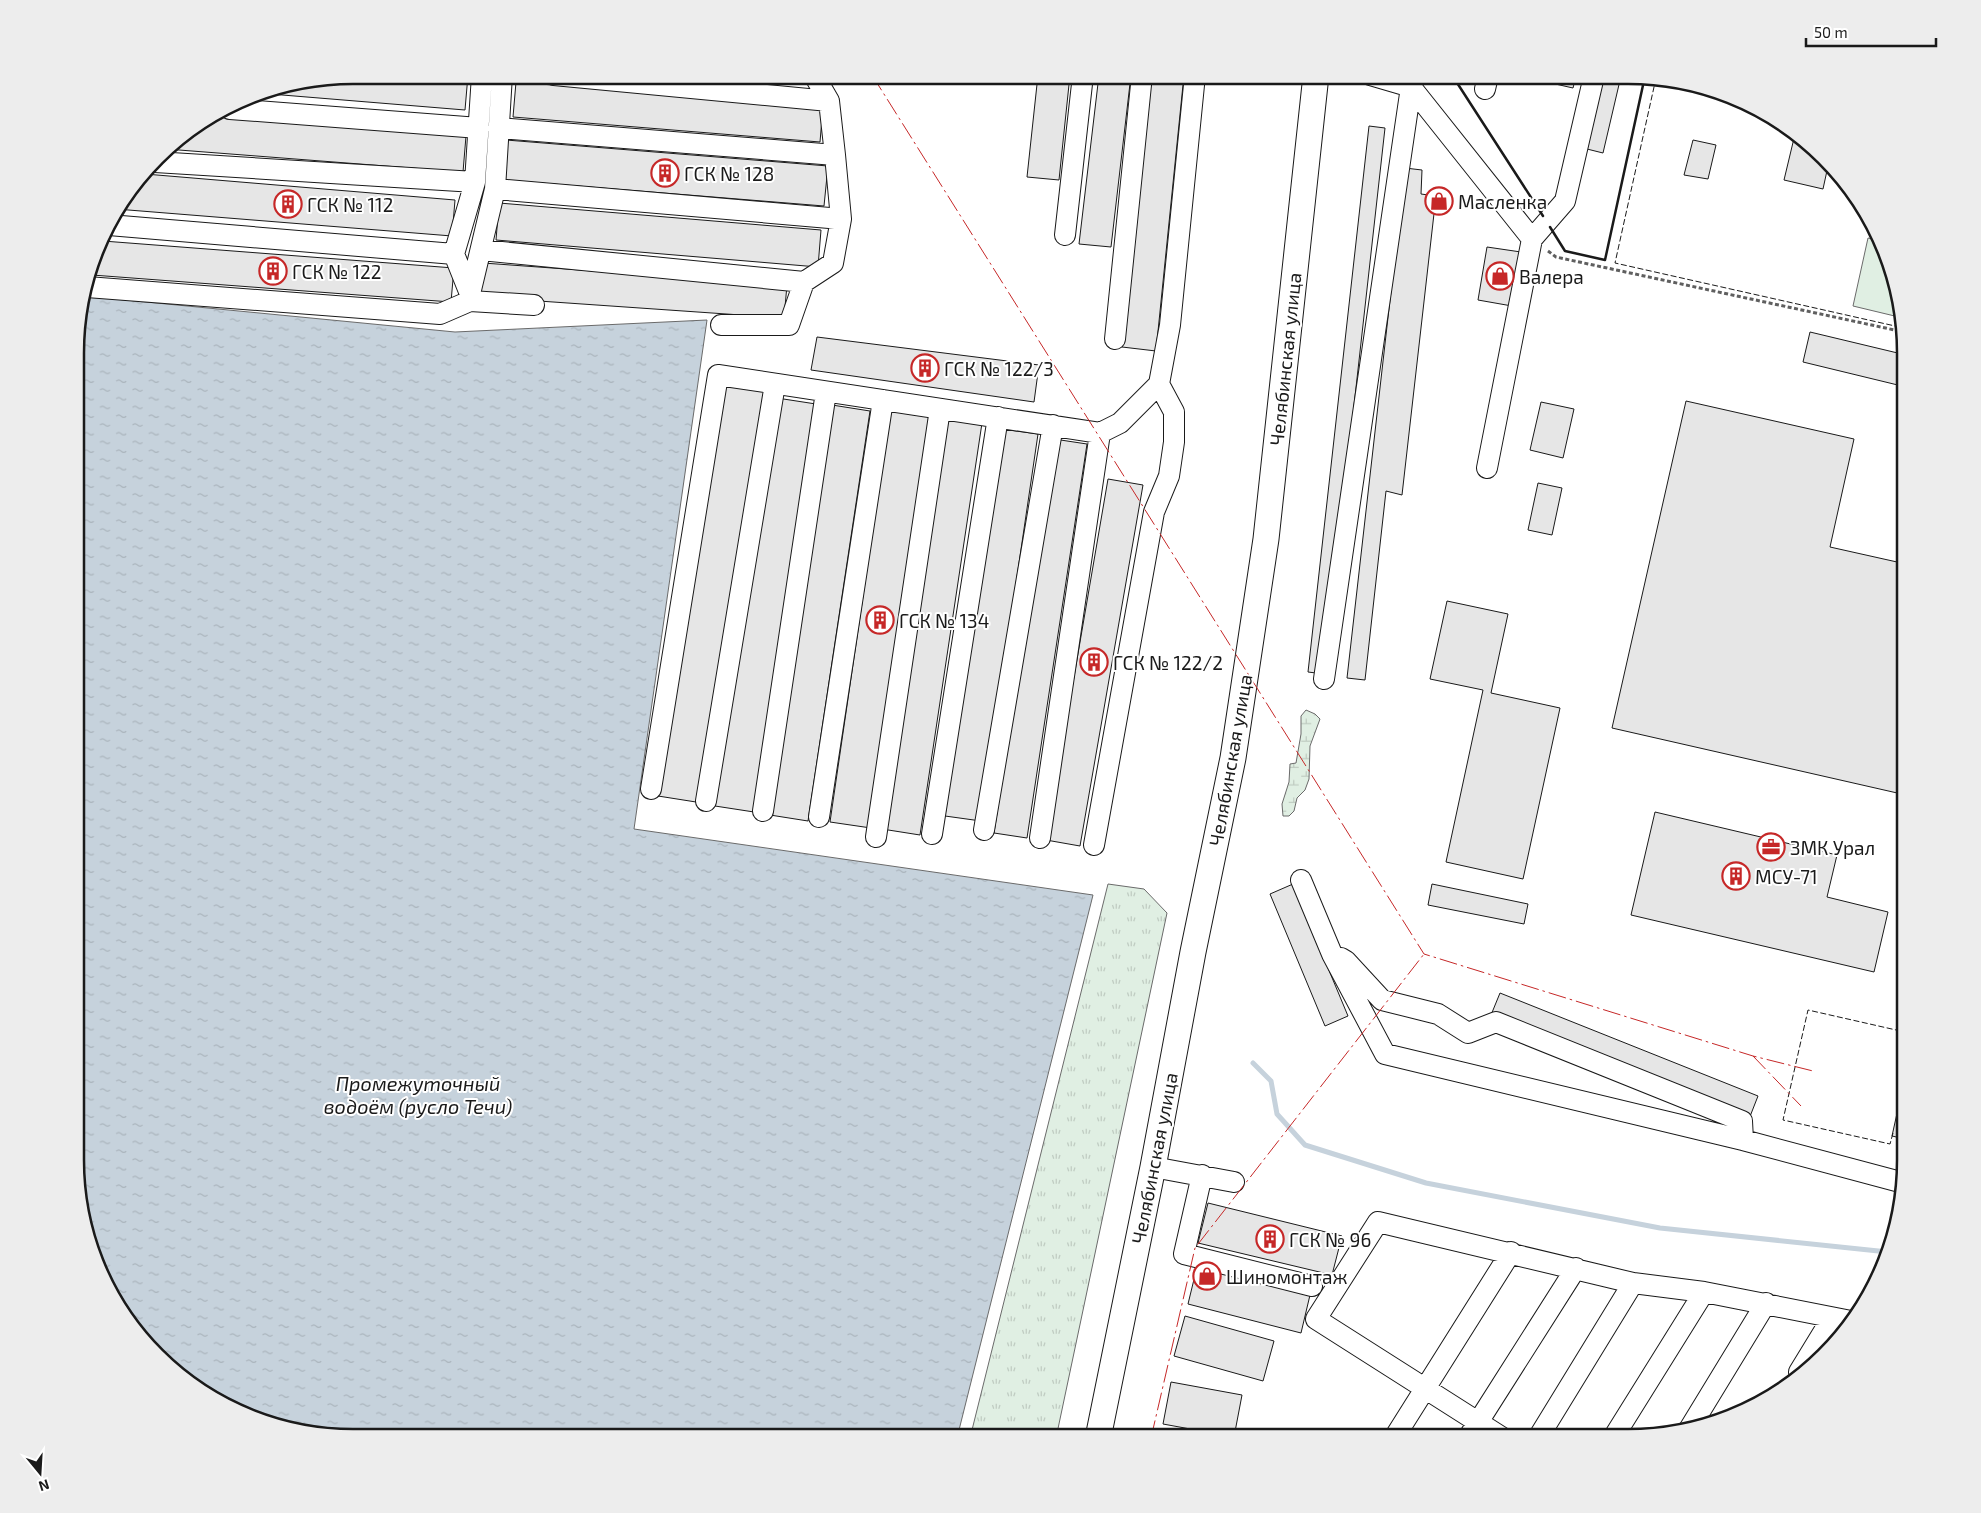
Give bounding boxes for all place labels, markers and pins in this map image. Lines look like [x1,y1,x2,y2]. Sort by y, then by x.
building icon: ГСК № 128 [650,158,680,188]
place label: ГСК № 128 [684,162,774,185]
shop icon: Масленка [1424,186,1454,216]
building icon: ГСК № 112 [273,189,303,219]
place label: Масленка [1458,190,1547,213]
place label: ГСК № 112 [307,193,393,216]
building icon: ГСК № 122 [258,256,288,286]
place label: ГСК № 122 [292,260,381,283]
shop icon: Валера [1485,261,1515,291]
place label: Валера [1519,265,1584,288]
building icon: ГСК № 122/3 [910,353,940,383]
place label: ГСК № 122/3 [944,357,1054,380]
building icon: ГСК № 134 [865,605,895,635]
place label: ГСК № 134 [899,609,989,632]
building icon: ГСК № 122/2 [1079,647,1109,677]
place label: ГСК № 122/2 [1113,651,1223,674]
office icon: ЗМК Урал [1756,832,1786,862]
place label: ЗМК Урал [1790,836,1875,859]
building icon: МСУ-71 [1721,861,1751,891]
place label: МСУ-71 [1755,865,1818,888]
building icon: ГСК № 96 [1255,1224,1285,1254]
place label: ГСК № 96 [1289,1228,1371,1251]
shop icon: Шиномонтаж [1192,1261,1222,1291]
place label: Шиномонтаж [1226,1265,1348,1288]

